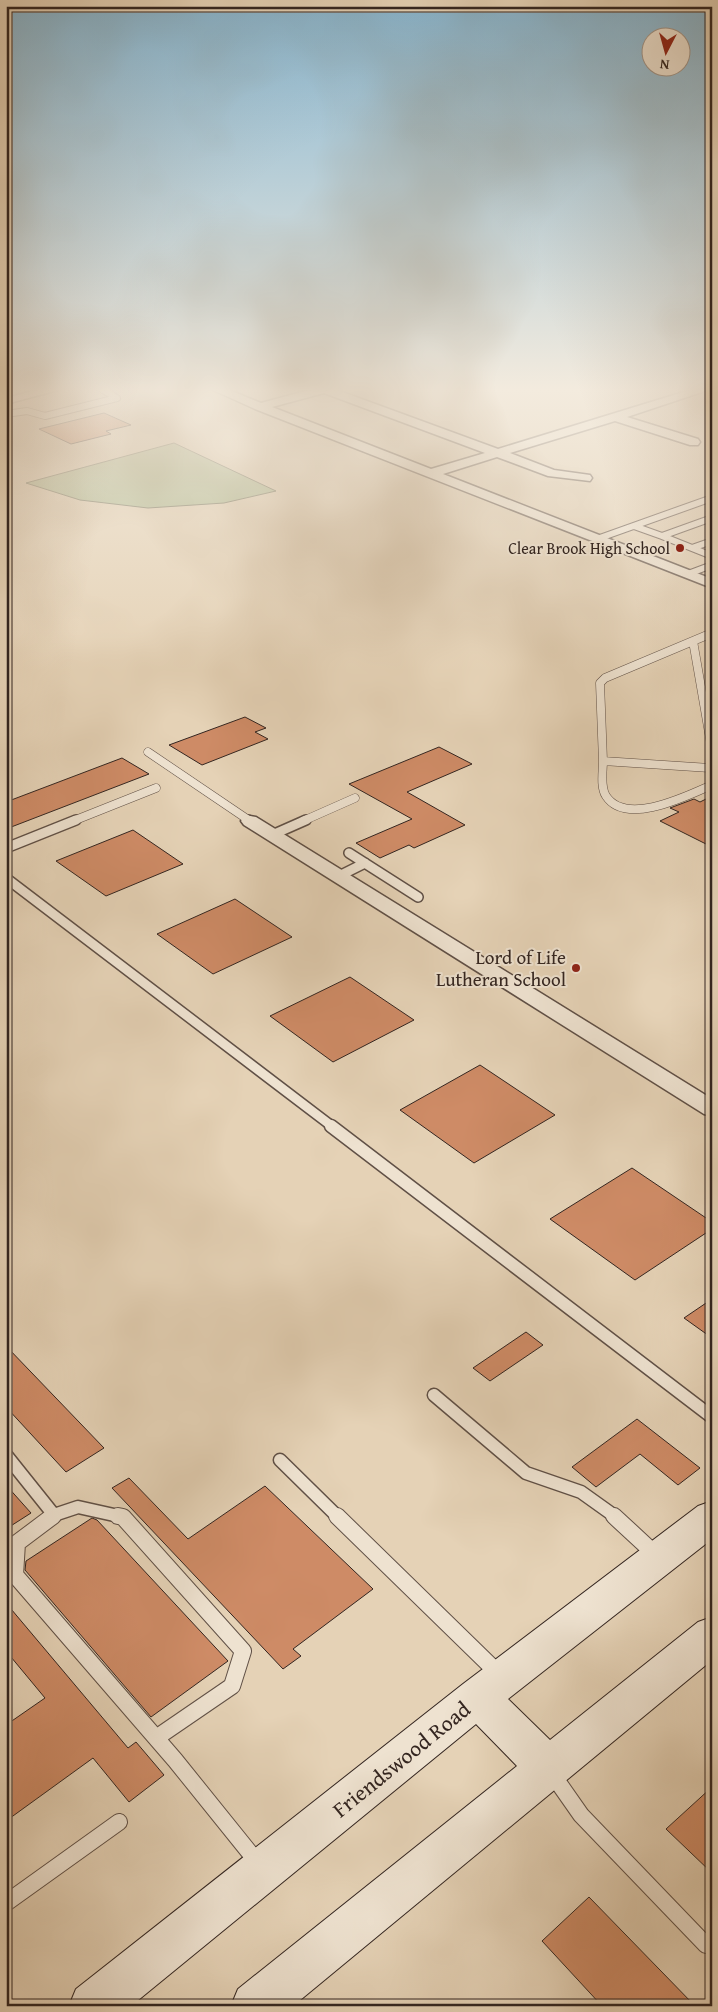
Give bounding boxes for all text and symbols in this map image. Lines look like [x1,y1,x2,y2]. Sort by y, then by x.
north arrow [640,28,690,78]
text: N [658,54,670,75]
place label: Clear Brook High School [508,536,671,560]
marker: Clear Brook High School [674,542,686,554]
place label: Lord of Life Lutheran School [436,943,566,993]
marker: Lord of Life Lutheran School [570,962,582,974]
street label: Friendswood Road [325,1693,477,1825]

